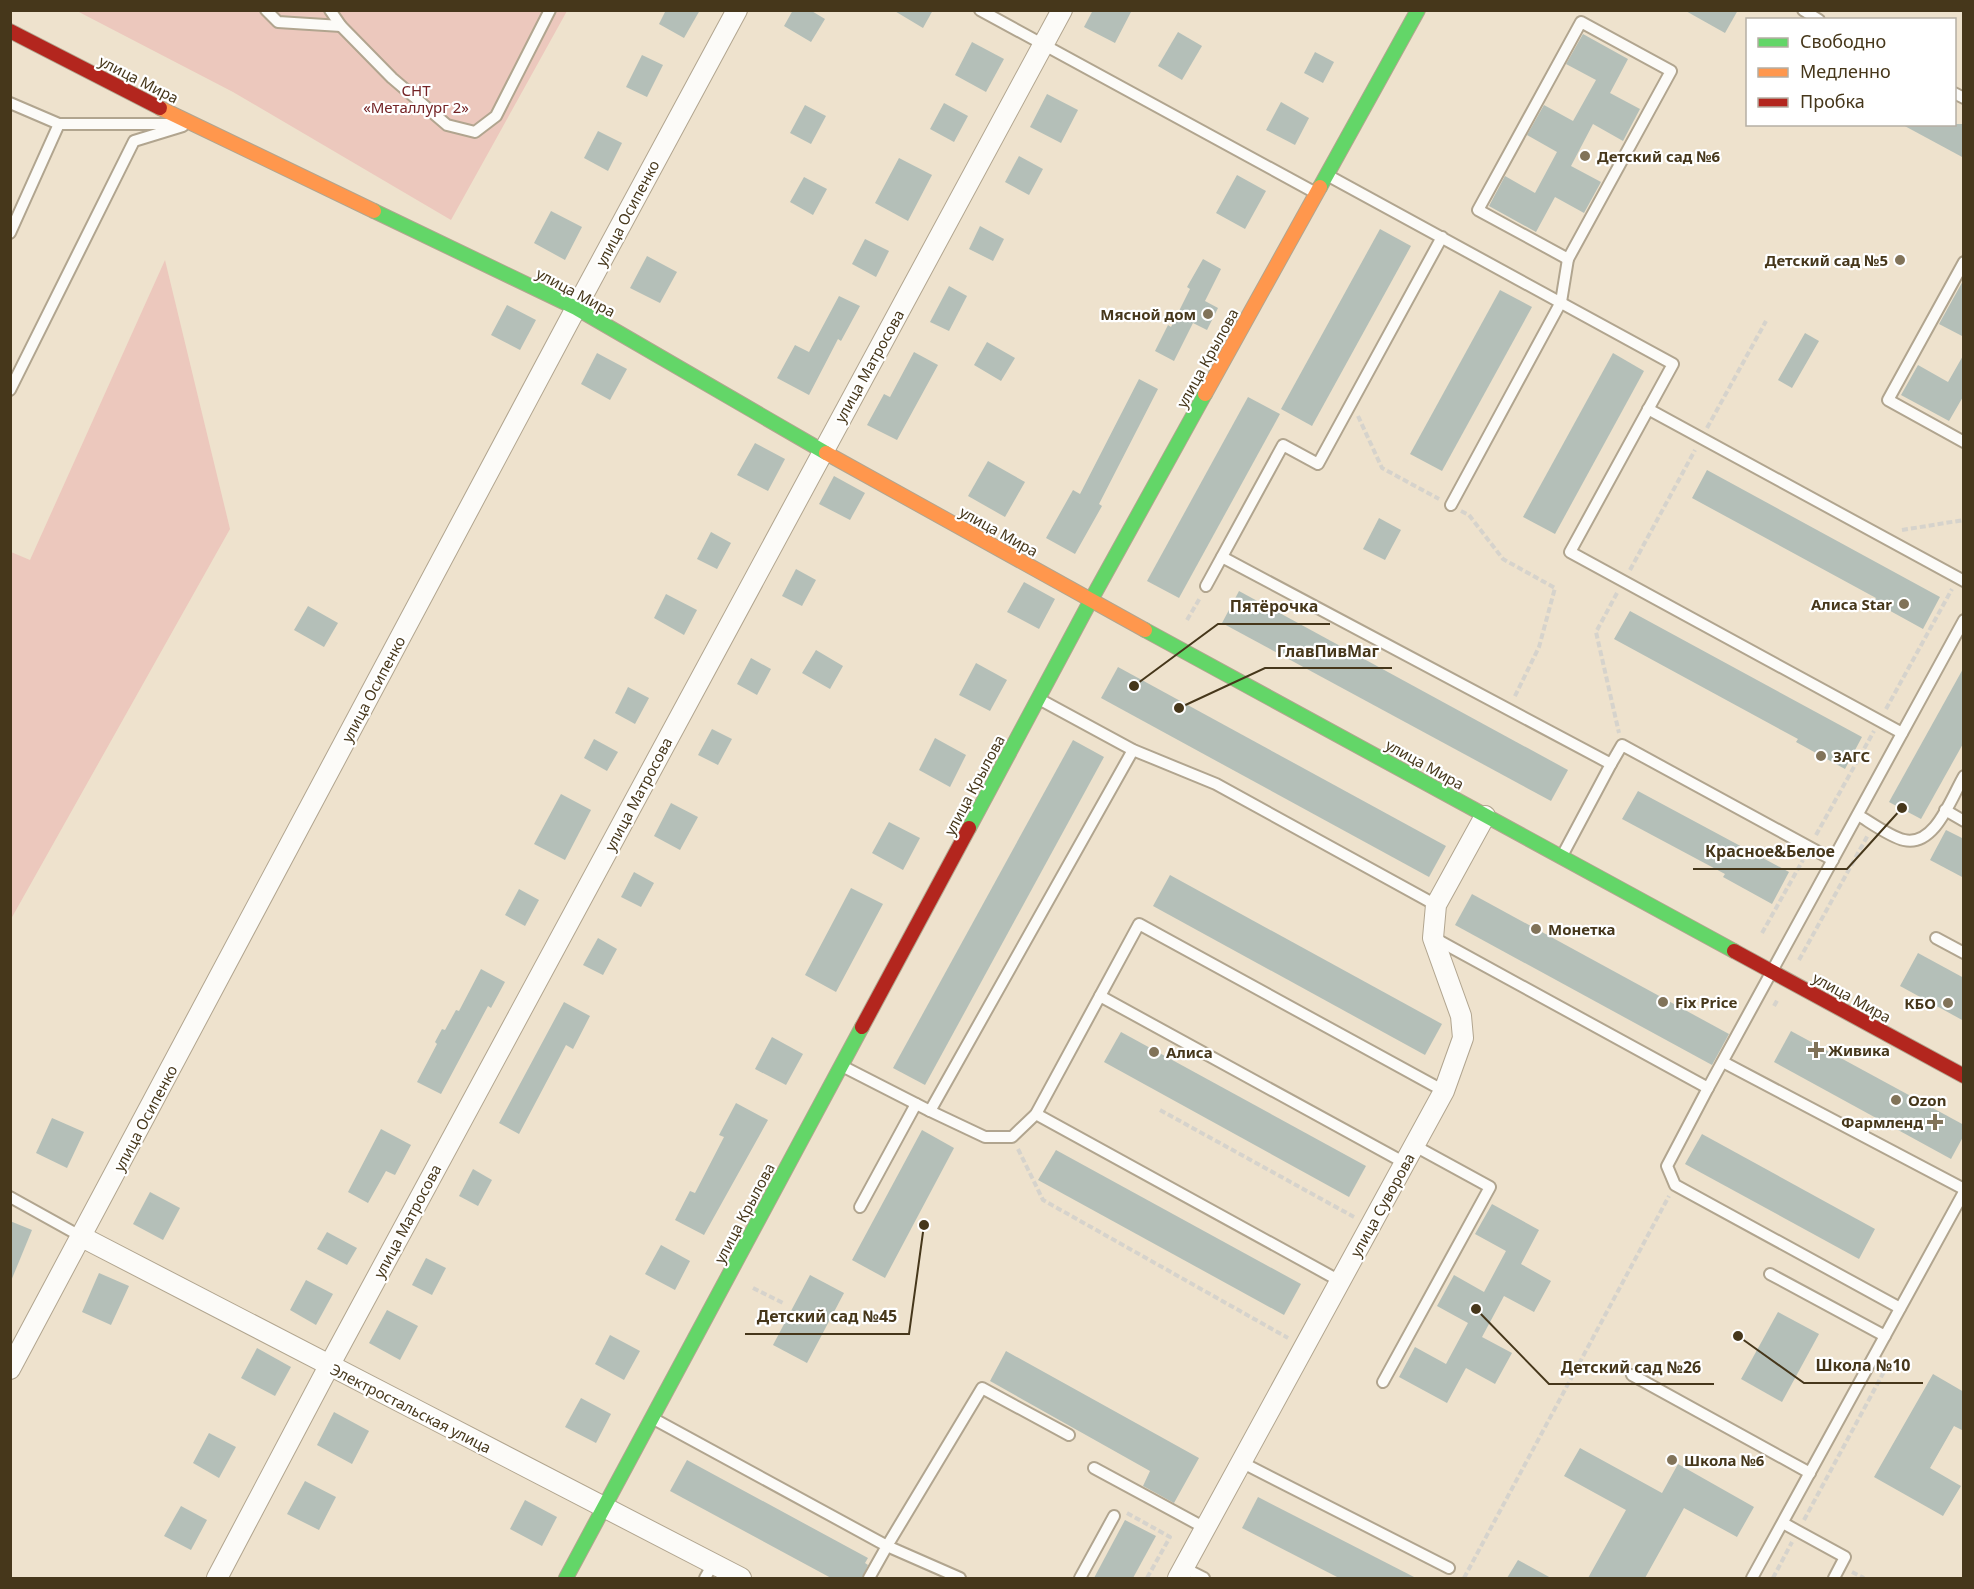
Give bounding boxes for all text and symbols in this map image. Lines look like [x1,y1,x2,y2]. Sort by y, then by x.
legend [1746,18,1956,126]
text: Свободно [1800,29,1886,53]
street label: улица Мира [96,50,182,108]
text: Медленно [1800,59,1891,83]
park label: СНТ «Металлург 2» [363,80,469,117]
text: Пробка [1800,89,1865,113]
place label: Детский сад №6 [1597,146,1721,166]
marker: Детский сад №6 [1578,149,1592,163]
street label: улица Осипенко [591,156,663,270]
place label: Детский сад №5 [1765,250,1888,270]
marker: Детский сад №5 [1893,253,1907,267]
street label: улица Мира [533,263,619,321]
place label: Мясной дом [1100,304,1196,324]
street label: улица Крылова [1171,305,1243,411]
street label: улица Матросова [830,306,908,426]
marker: Мясной дом [1201,307,1215,321]
street label: улица Мира [956,501,1042,561]
callout: Пятёрочка [1218,590,1330,624]
place label: Алиса Star [1811,594,1892,614]
text: Пятёрочка [1230,595,1318,617]
marker: Алиса Star [1897,597,1911,611]
street label: улица Осипенко [337,632,409,746]
callout: ГлавПивМаг [1265,634,1392,668]
text: ГлавПивМаг [1277,640,1380,662]
street label: улица Крылова [939,731,1009,839]
street label: улица Матросова [600,734,676,854]
street label: улица Мира [1382,734,1468,794]
place label: ЗАГС [1833,746,1870,766]
marker: ЗАГС [1814,749,1828,763]
callout: Красное&Белое [1693,835,1847,869]
text: Красное&Белое [1705,840,1835,862]
place label: Монетка [1548,919,1615,939]
marker: Монетка [1529,922,1543,936]
street label: улица Мира [1809,967,1895,1027]
place label: Fix Price [1675,992,1738,1012]
place label: КБО [1904,993,1936,1013]
marker: Fix Price [1656,995,1670,1009]
marker: КБО [1941,996,1955,1010]
place label: Живика [1828,1040,1890,1060]
place label: Алиса [1166,1042,1213,1062]
marker: Живика [1809,1043,1823,1057]
marker: Алиса [1147,1045,1161,1059]
street label: улица Осипенко [109,1061,181,1175]
place label: Ozon [1908,1090,1946,1110]
marker: Ozon [1889,1093,1903,1107]
place label: Фармленд [1841,1112,1923,1132]
marker: Фармленд [1928,1115,1942,1129]
street label: улица Суворова [1345,1149,1419,1261]
street label: улица Крылова [709,1159,779,1267]
street label: улица Матросова [369,1161,445,1281]
callout: Детский сад №45 [745,1300,909,1334]
text: Детский сад №45 [757,1305,897,1327]
callout: Школа №10 [1804,1349,1923,1383]
callout: Детский сад №26 [1549,1350,1714,1384]
text: Школа №10 [1816,1354,1910,1376]
text: Детский сад №26 [1561,1356,1701,1378]
street label: Электростальская улица [327,1359,495,1457]
place label: Школа №6 [1684,1450,1765,1470]
marker: Школа №6 [1665,1453,1679,1467]

